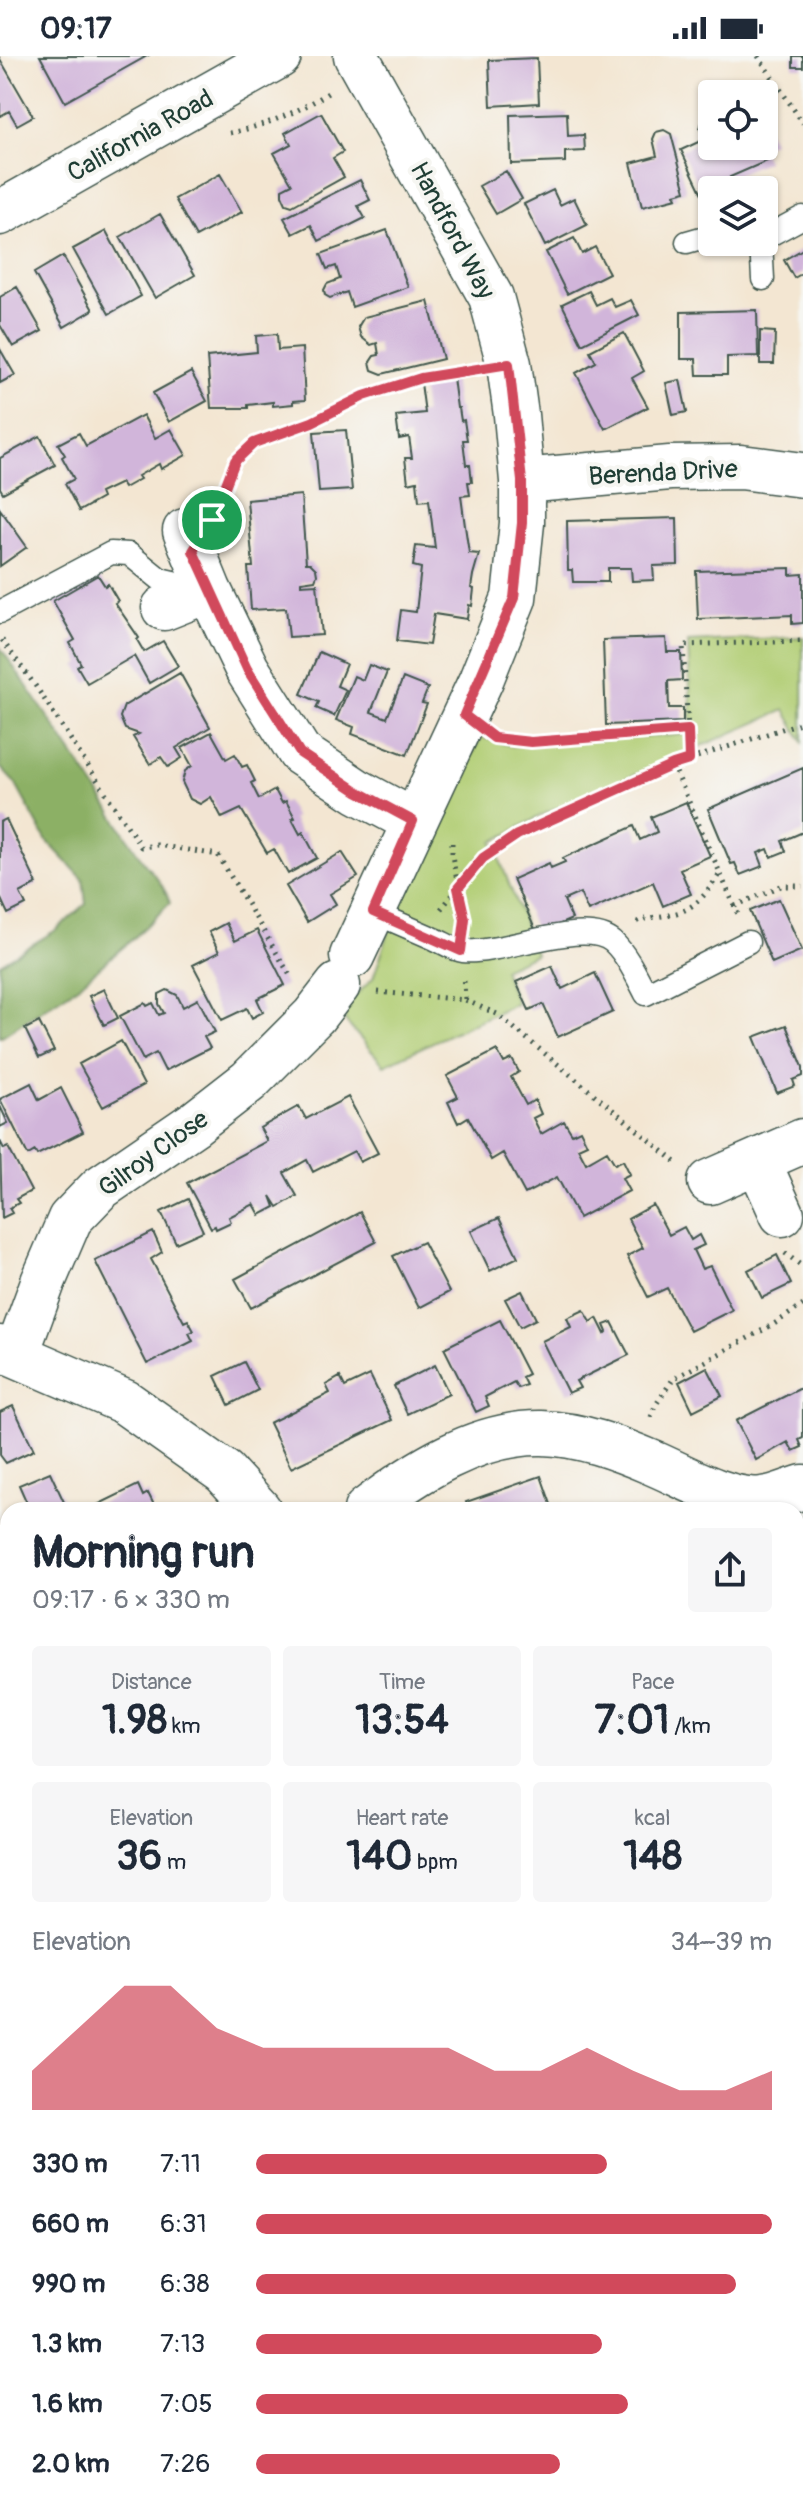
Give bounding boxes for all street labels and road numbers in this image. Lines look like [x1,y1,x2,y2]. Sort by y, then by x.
street label: California Road [62,83,219,189]
street label: Handford Way [403,156,502,305]
street label: Berenda Drive [588,453,739,493]
street label: Gilroy Close [92,1103,215,1204]

